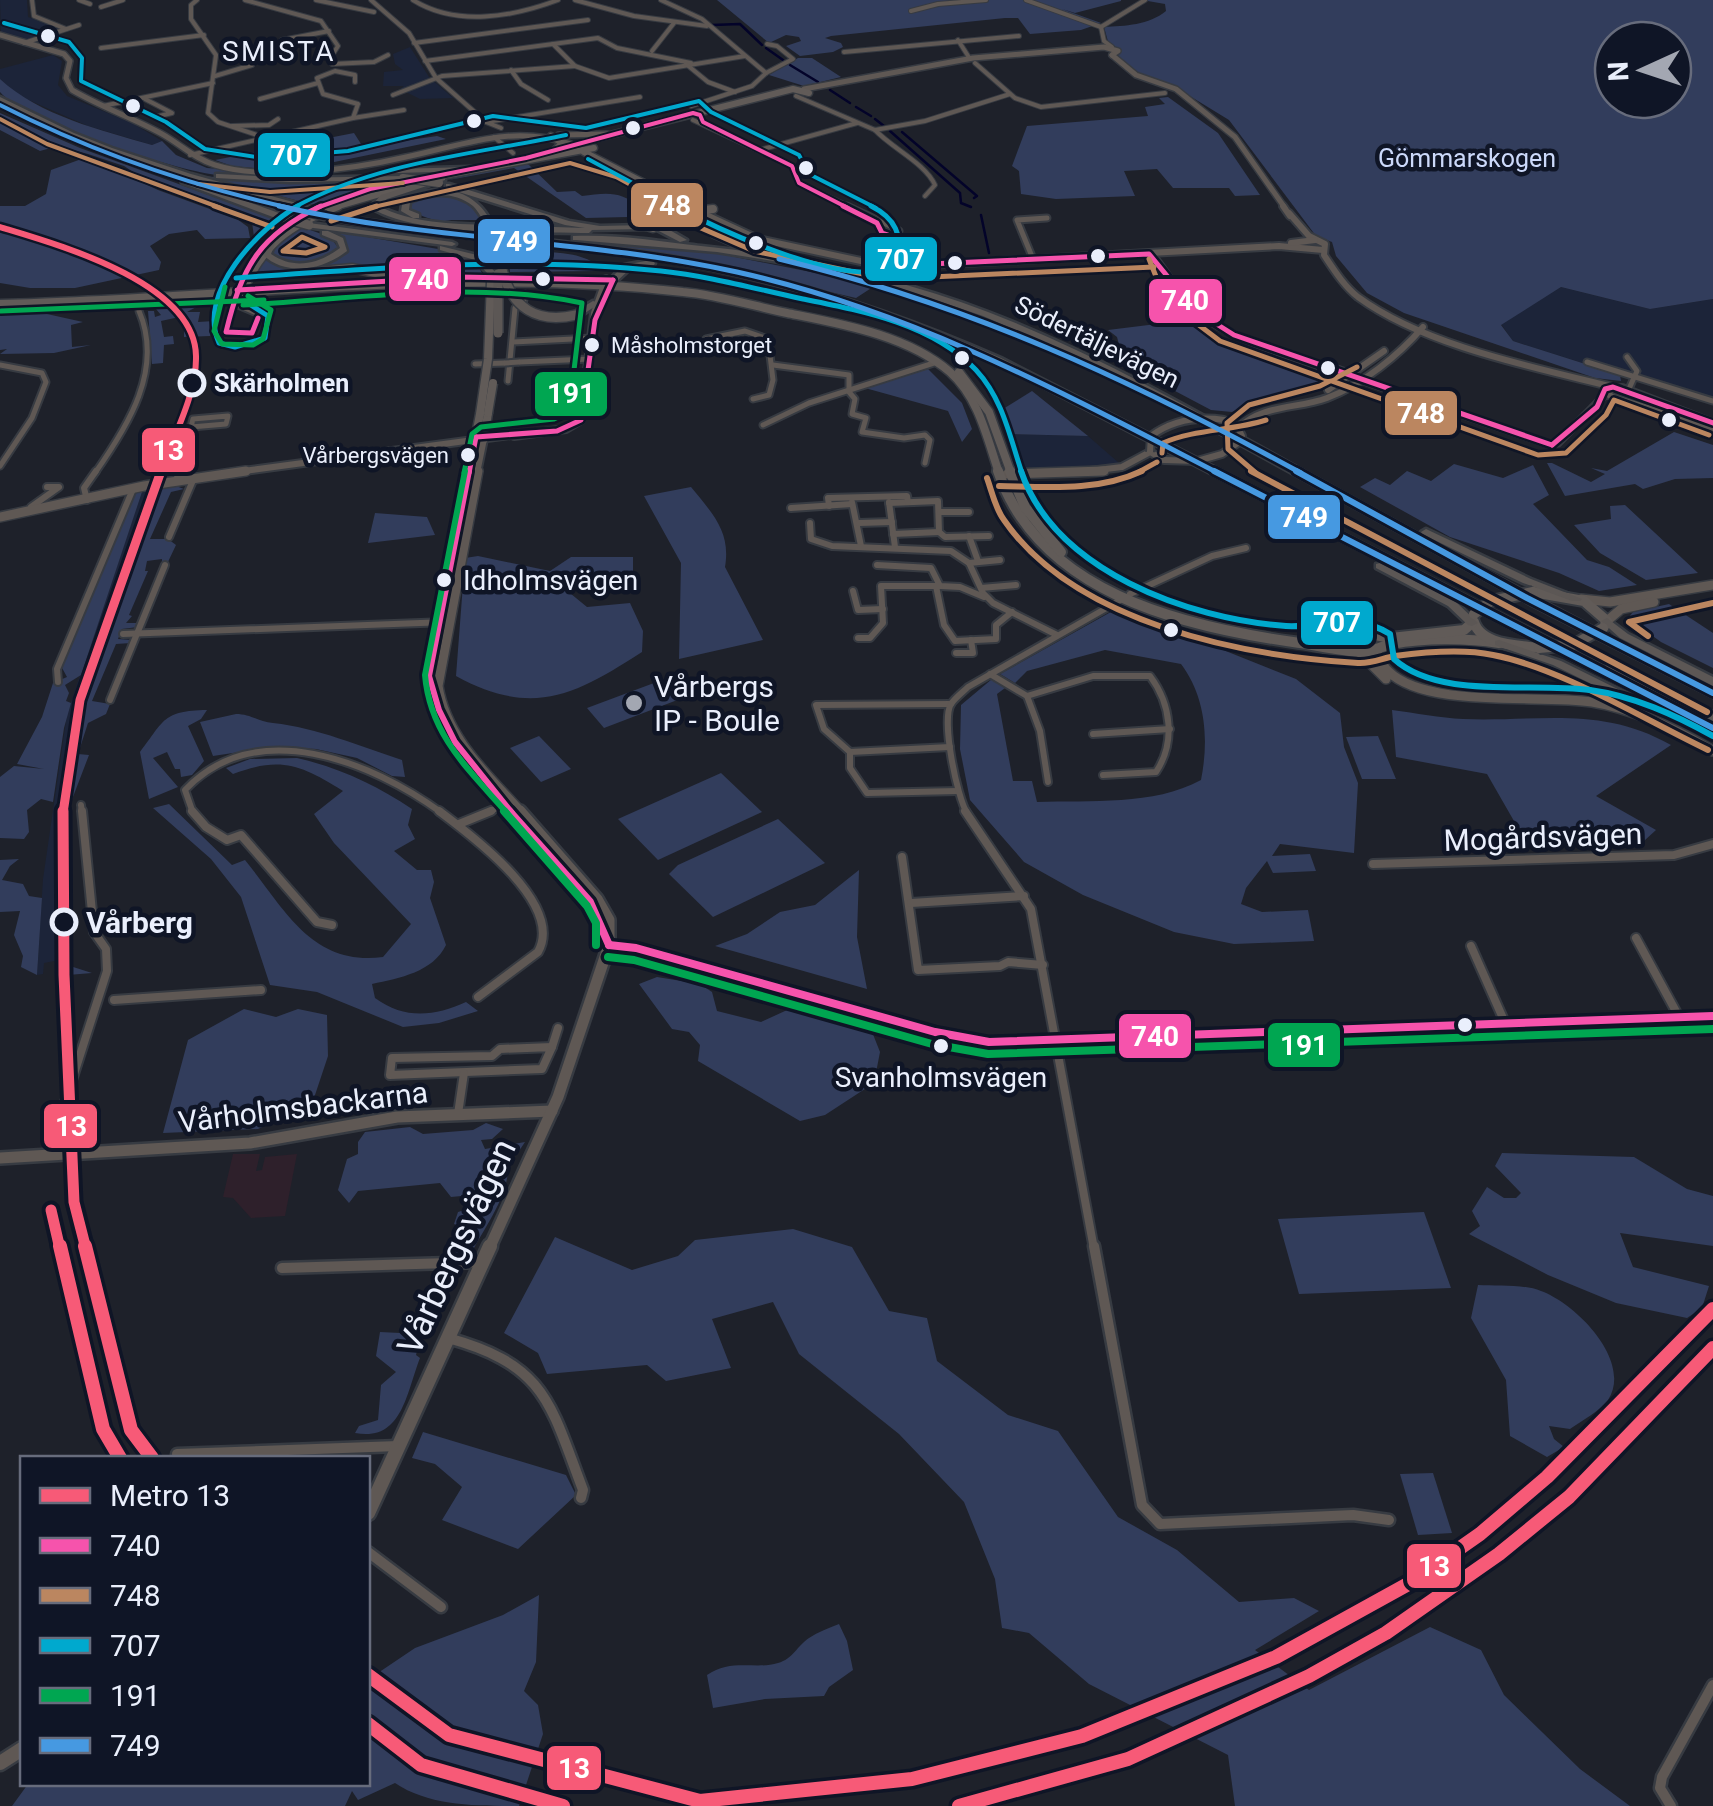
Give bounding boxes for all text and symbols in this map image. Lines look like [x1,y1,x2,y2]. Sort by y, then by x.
north arrow [1593,20,1693,120]
unlabelled marker [38,26,58,46]
district label: SMISTA [222,35,336,68]
text: N [1602,61,1636,82]
unlabelled marker [123,96,143,116]
unlabelled marker [464,111,484,131]
unlabelled marker [623,118,643,138]
line badge: 707 [256,131,332,179]
text: 707 [270,139,318,172]
park label: Gömmarskogen [1378,144,1556,173]
unlabelled marker [796,158,816,178]
line badge: 748 [629,181,705,229]
text: 748 [643,189,691,222]
line badge: 749 [476,217,552,265]
text: 749 [490,225,538,258]
unlabelled marker [746,233,766,253]
line badge: 707 [863,235,939,283]
text: 707 [877,243,925,276]
unlabelled marker [1088,246,1108,266]
unlabelled marker [945,253,965,273]
line badge: 740 [387,255,463,303]
text: 740 [401,263,449,296]
unlabelled marker [533,269,553,289]
line badge: 740 [1147,277,1224,325]
text: 740 [1161,284,1209,317]
street label: Södertäljevägen [1010,290,1184,394]
place label: Måsholmstorget [611,333,772,358]
marker: Måsholmstorget [582,335,602,355]
unlabelled marker [952,348,972,368]
unlabelled marker [1318,358,1338,378]
place label: Skärholmen [214,369,349,398]
marker: Skärholmen [179,370,205,396]
line badge: 191 [533,370,609,418]
text: 191 [547,377,595,410]
line badge: 748 [1383,389,1459,437]
text: 748 [1397,397,1445,430]
unlabelled marker [1659,410,1679,430]
line badge: 13 [140,426,197,474]
text: 13 [152,434,184,467]
place label: Vårbergsvägen [302,443,449,468]
marker: Vårbergsvägen [458,445,478,465]
line badge: 749 [1266,493,1342,541]
text: 749 [1280,501,1328,534]
place label: Idholmsvägen [463,564,638,597]
marker: Idholmsvägen [434,570,454,590]
line badge: 707 [1299,599,1375,647]
text: 707 [1313,606,1361,639]
unlabelled marker [1161,620,1181,640]
place label: Vårbergs IP - Boule [654,669,780,738]
marker: Vårbergs IP - Boule [623,692,645,714]
street label: Mogårdsvägen [1443,816,1643,858]
place label: Vårberg [86,905,193,940]
marker: Vårberg [51,909,77,935]
line badge: 740 [1117,1012,1193,1060]
unlabelled marker [1455,1015,1475,1035]
text: 740 [1131,1020,1179,1053]
line badge: 191 [1266,1021,1342,1069]
text: 191 [1280,1029,1328,1062]
marker: Svanholmsvägen [931,1036,951,1056]
place label: Svanholmsvägen [835,1061,1047,1094]
street label: Vårholmsbackarna [176,1074,430,1140]
line badge: 13 [42,1102,99,1150]
text: 13 [55,1110,87,1143]
street label: Vårbergsvägen [389,1133,525,1361]
legend [20,1456,370,1786]
text: Metro 13 [110,1478,230,1513]
text: 740 [110,1528,161,1563]
line badge: 13 [1405,1542,1463,1590]
text: 13 [1418,1550,1450,1583]
text: 748 [110,1578,161,1613]
text: 707 [110,1628,161,1663]
text: 191 [110,1678,161,1713]
text: 749 [110,1728,161,1763]
line badge: 13 [545,1744,603,1792]
text: 13 [558,1752,590,1785]

